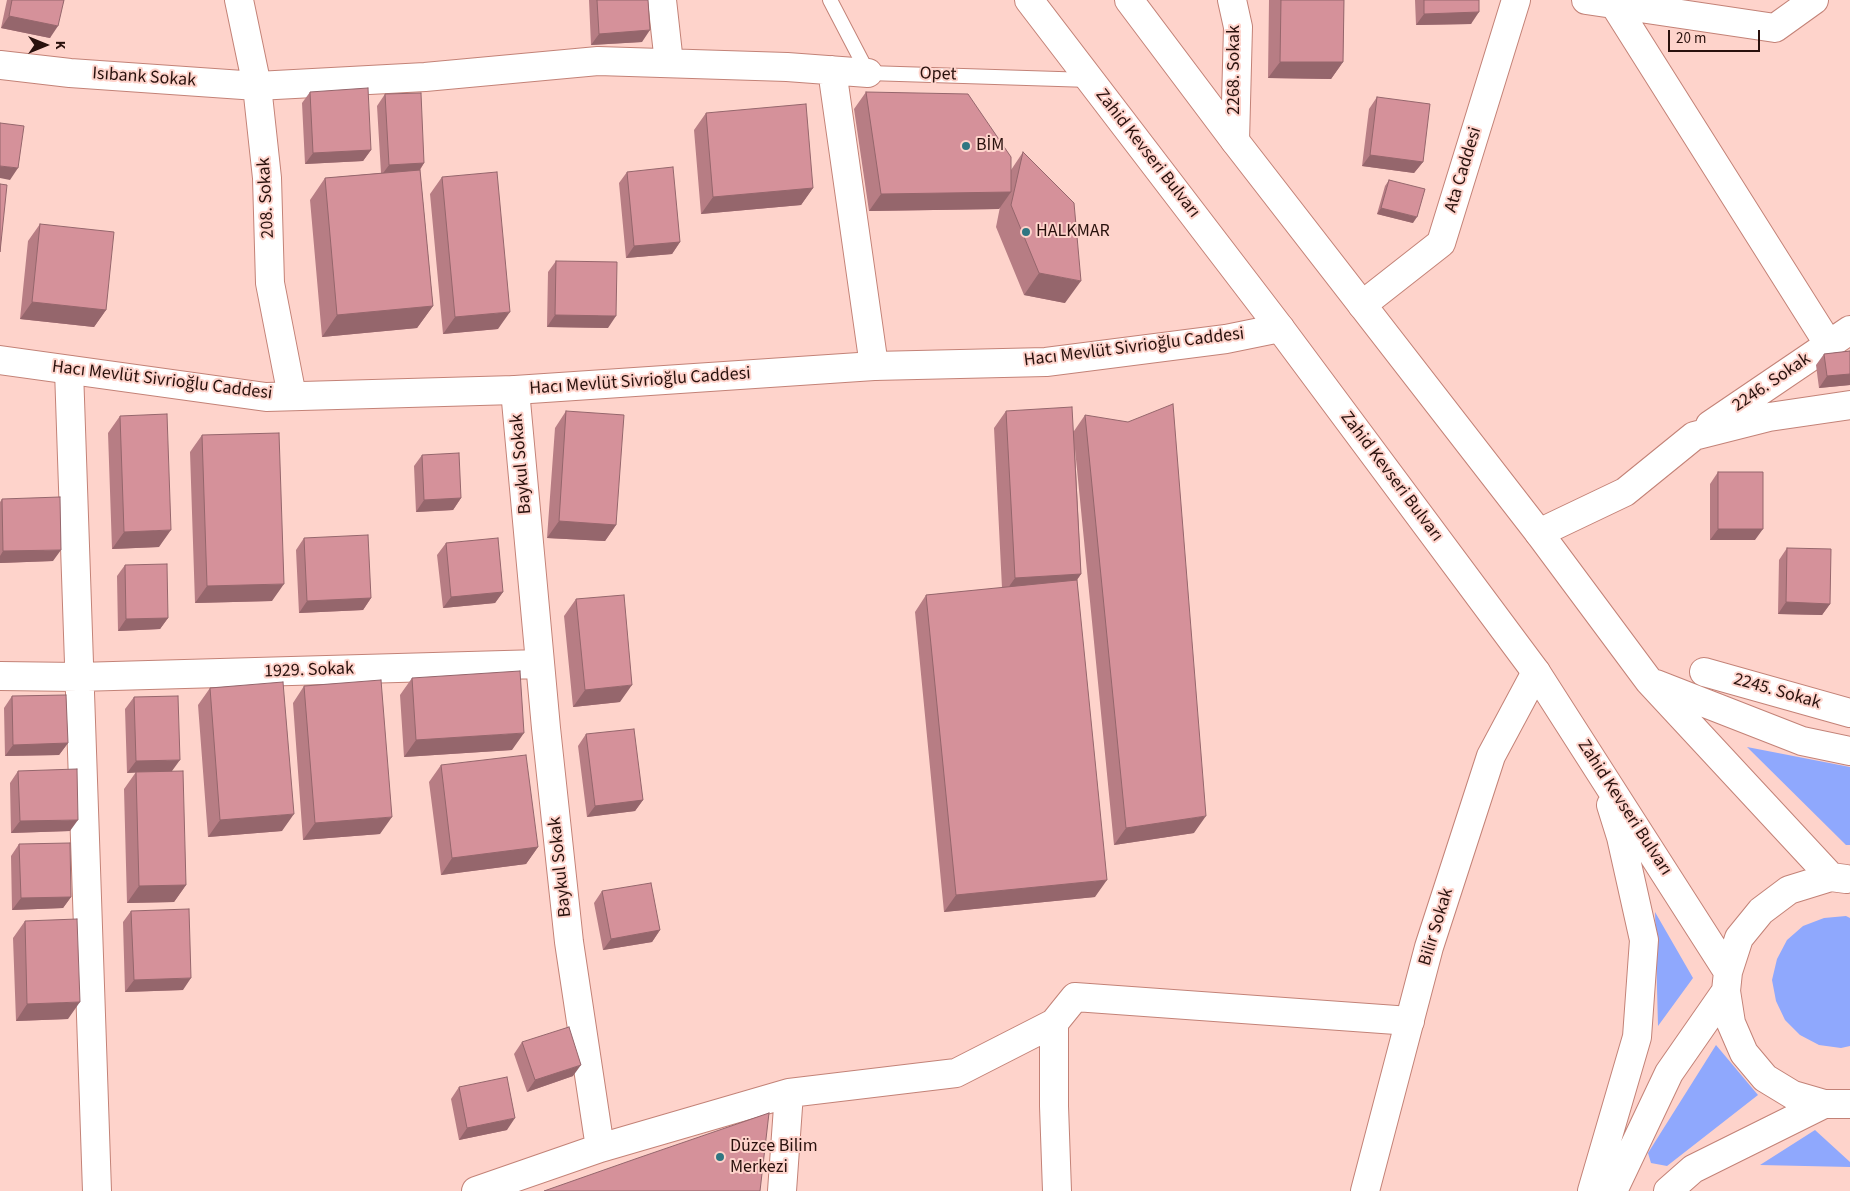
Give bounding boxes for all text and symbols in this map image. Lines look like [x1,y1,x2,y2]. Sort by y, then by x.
north arrow [20,20,70,70]
scale bar [1670,20,1762,52]
street label: 2268. Sokak [1224,25,1246,115]
text: 20 m [1676,28,1706,49]
text: K [50,41,70,49]
street label: Isıbank Sokak [91,64,197,92]
street label: Opet [919,64,957,86]
street label: Zahid Kevseri Bulvarı [1090,85,1204,223]
street label: Ata Caddesi [1441,125,1487,215]
place label: BİM [976,135,1004,157]
marker: BİM [960,140,972,152]
street label: 208. Sokak [254,157,280,239]
place label: HALKMAR [1036,221,1110,243]
marker: HALKMAR [1020,226,1032,238]
street label: Hacı Mevlüt Sivrioğlu Caddesi [1023,324,1245,372]
street label: 2246. Sokak [1729,349,1815,417]
street label: Hacı Mevlüt Sivrioğlu Caddesi [51,357,273,405]
street label: Hacı Mevlüt Sivrioğlu Caddesi [529,363,751,401]
street label: Zahid Kevseri Bulvarı [1335,408,1447,546]
street label: Baykul Sokak [507,413,537,515]
street label: 1929. Sokak [264,659,354,683]
street label: 2245. Sokak [1731,669,1823,715]
street label: Zahid Kevseri Bulvarı [1572,736,1676,880]
street label: Baykul Sokak [545,816,577,918]
street label: Bilir Sokak [1415,886,1459,968]
place label: Düzce Bilim Merkezi [730,1136,818,1178]
marker: Düzce Bilim Merkezi [714,1151,726,1163]

